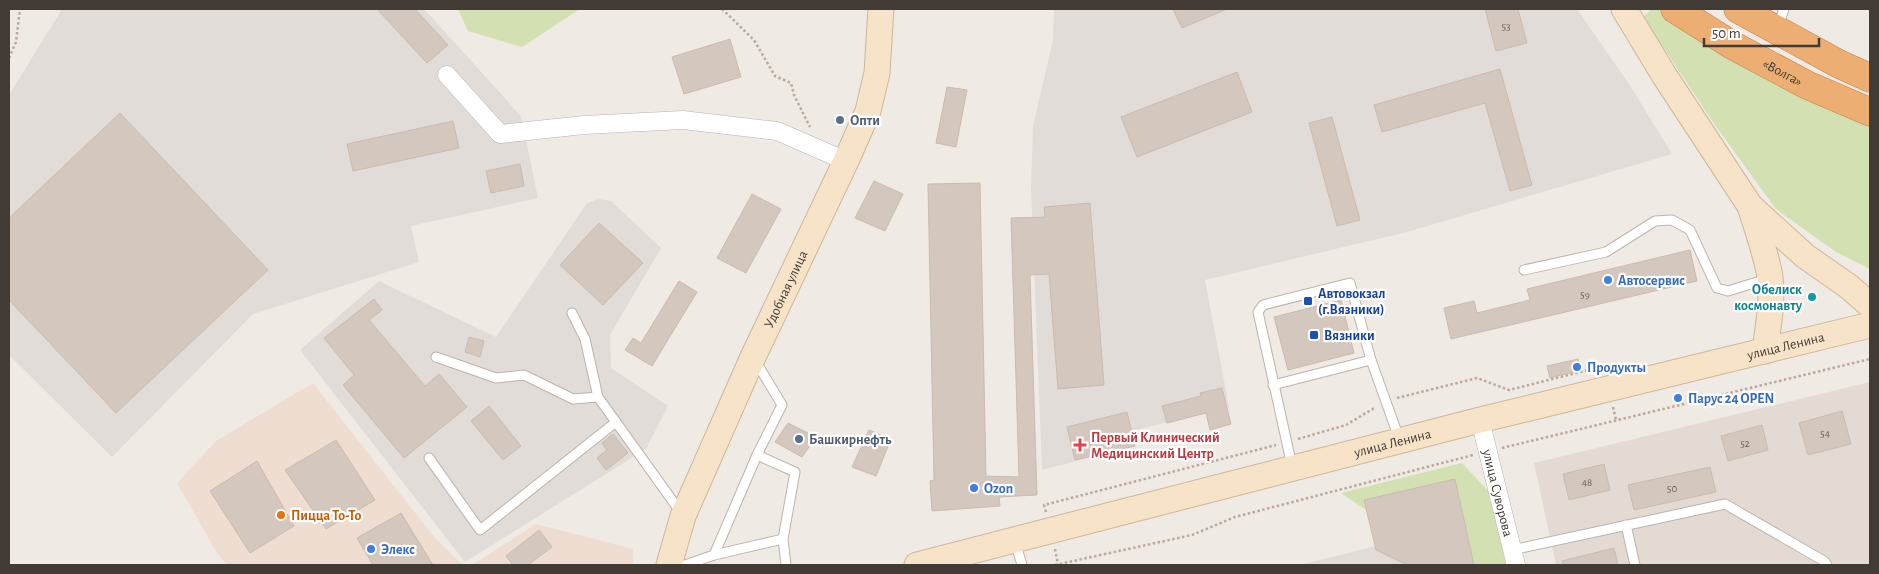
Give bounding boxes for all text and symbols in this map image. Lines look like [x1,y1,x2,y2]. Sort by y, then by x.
scale bar [1704,15,1819,47]
house number: 53 [1501,21,1511,32]
text: 50 m [1712,26,1741,41]
street label: «Волга» [1760,57,1805,89]
marker: Опти [834,114,846,126]
place label: Опти [850,114,880,128]
street label: Удобная улица [762,248,811,330]
marker: Автосервис [1602,274,1614,286]
place label: Автосервис [1618,274,1685,288]
place label: Обелиск космонавту [1734,283,1803,313]
place label: Автовокзал (г.Вязники) [1318,287,1385,317]
house number: 59 [1580,289,1590,300]
marker: Обелиск космонавту [1806,291,1818,303]
marker: Автовокзал (г.Вязники) [1302,295,1314,307]
marker: Вязники [1308,329,1320,341]
place label: Вязники [1324,329,1375,343]
street label: улица Ленина [1745,330,1826,363]
marker: Продукты [1571,361,1583,373]
place label: Продукты [1587,361,1646,375]
marker: Парус 24 OPEN [1672,392,1684,404]
place label: Парус 24 OPEN [1688,392,1774,406]
street label: улица Ленина [1352,427,1433,460]
house number: 54 [1820,428,1830,439]
place label: Первый Клинический Медицинский Центр [1091,431,1220,461]
marker: Башкирнефть [793,433,805,445]
place label: Башкирнефть [809,433,892,447]
marker: Первый Клинический Медицинский Центр [1073,438,1087,452]
house number: 52 [1740,438,1750,449]
street label: улица Суворова [1479,447,1515,539]
house number: 48 [1582,477,1592,488]
marker: Ozon [968,482,980,494]
place label: Ozon [984,482,1013,496]
house number: 50 [1667,483,1677,494]
marker: Пицца То-То [275,509,287,521]
place label: Пицца То-То [291,509,362,523]
marker: Элекс [365,543,377,555]
place label: Элекс [381,543,415,557]

